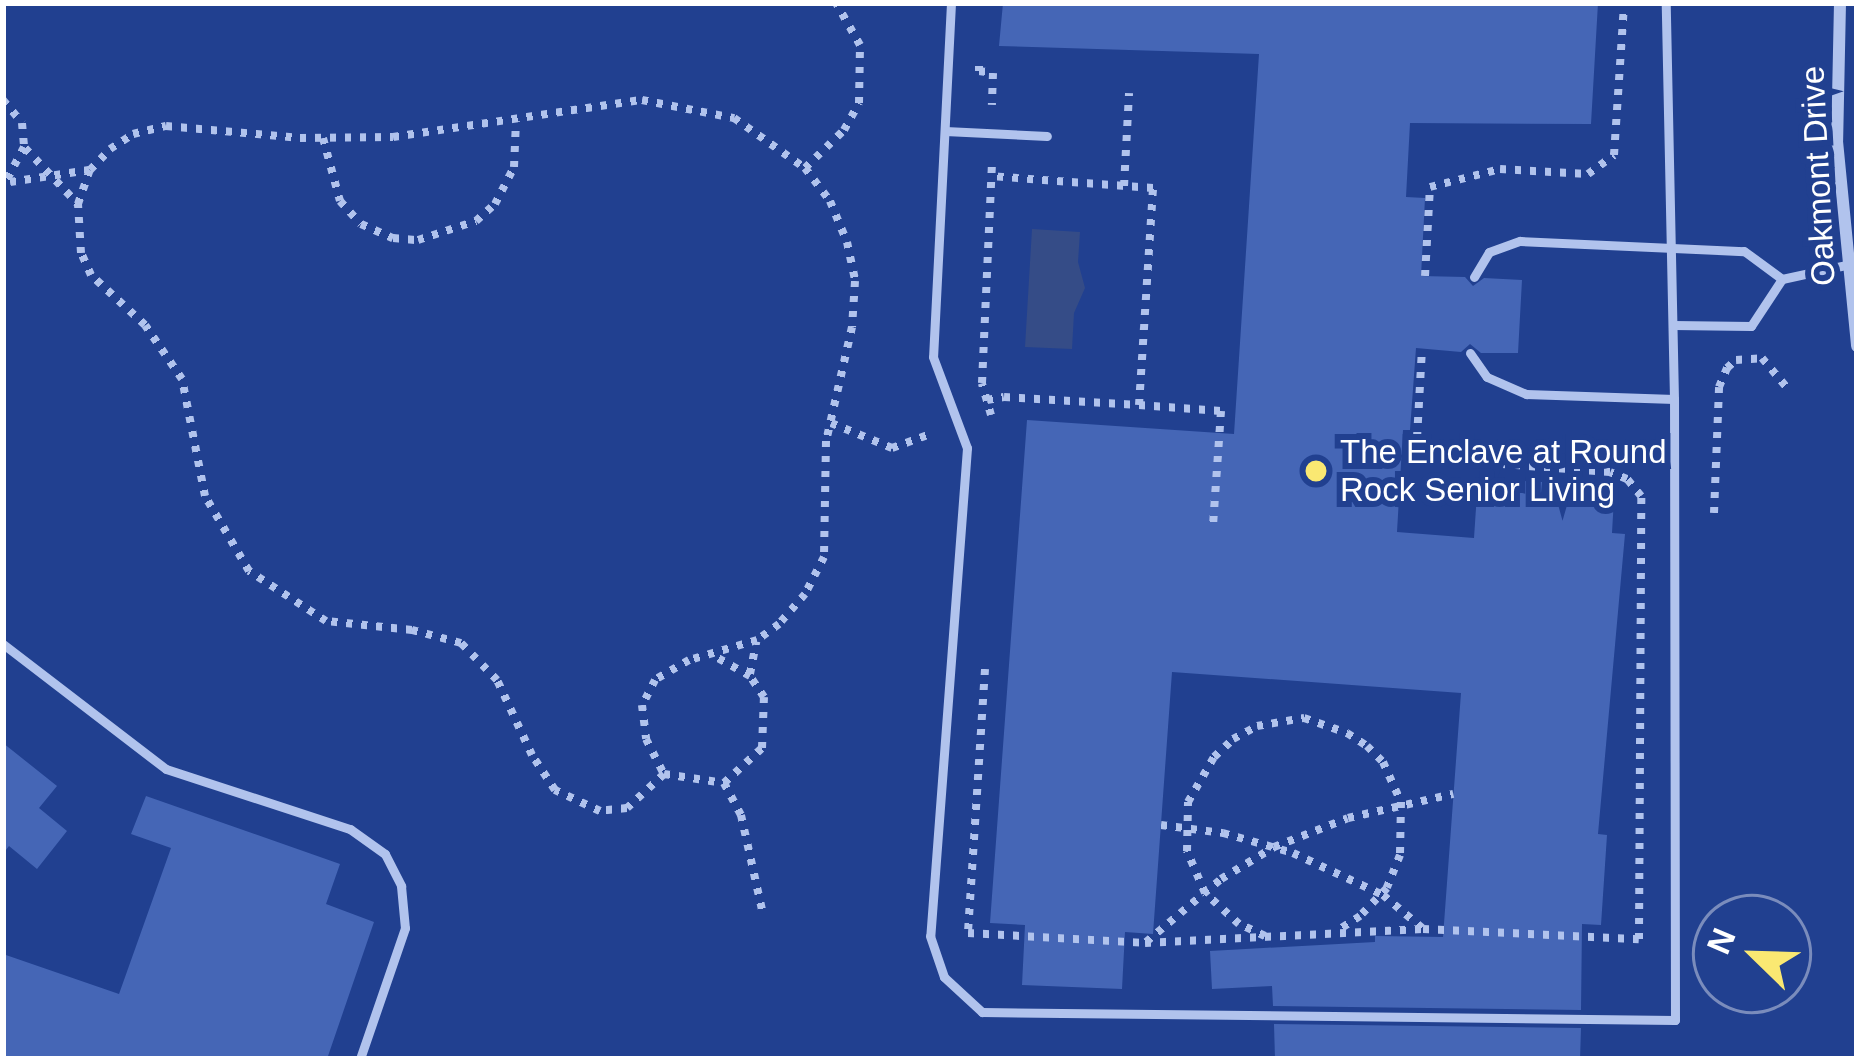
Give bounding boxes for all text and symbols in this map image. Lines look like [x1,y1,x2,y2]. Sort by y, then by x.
street label: Oakmont Drive [1792,65,1844,287]
place label: The Enclave at Round Rock Senior Living [1340,432,1667,510]
marker: The Enclave at Round Rock Senior Living [1303,458,1329,484]
north arrow [1692,894,1812,1014]
text: N [1699,923,1743,959]

